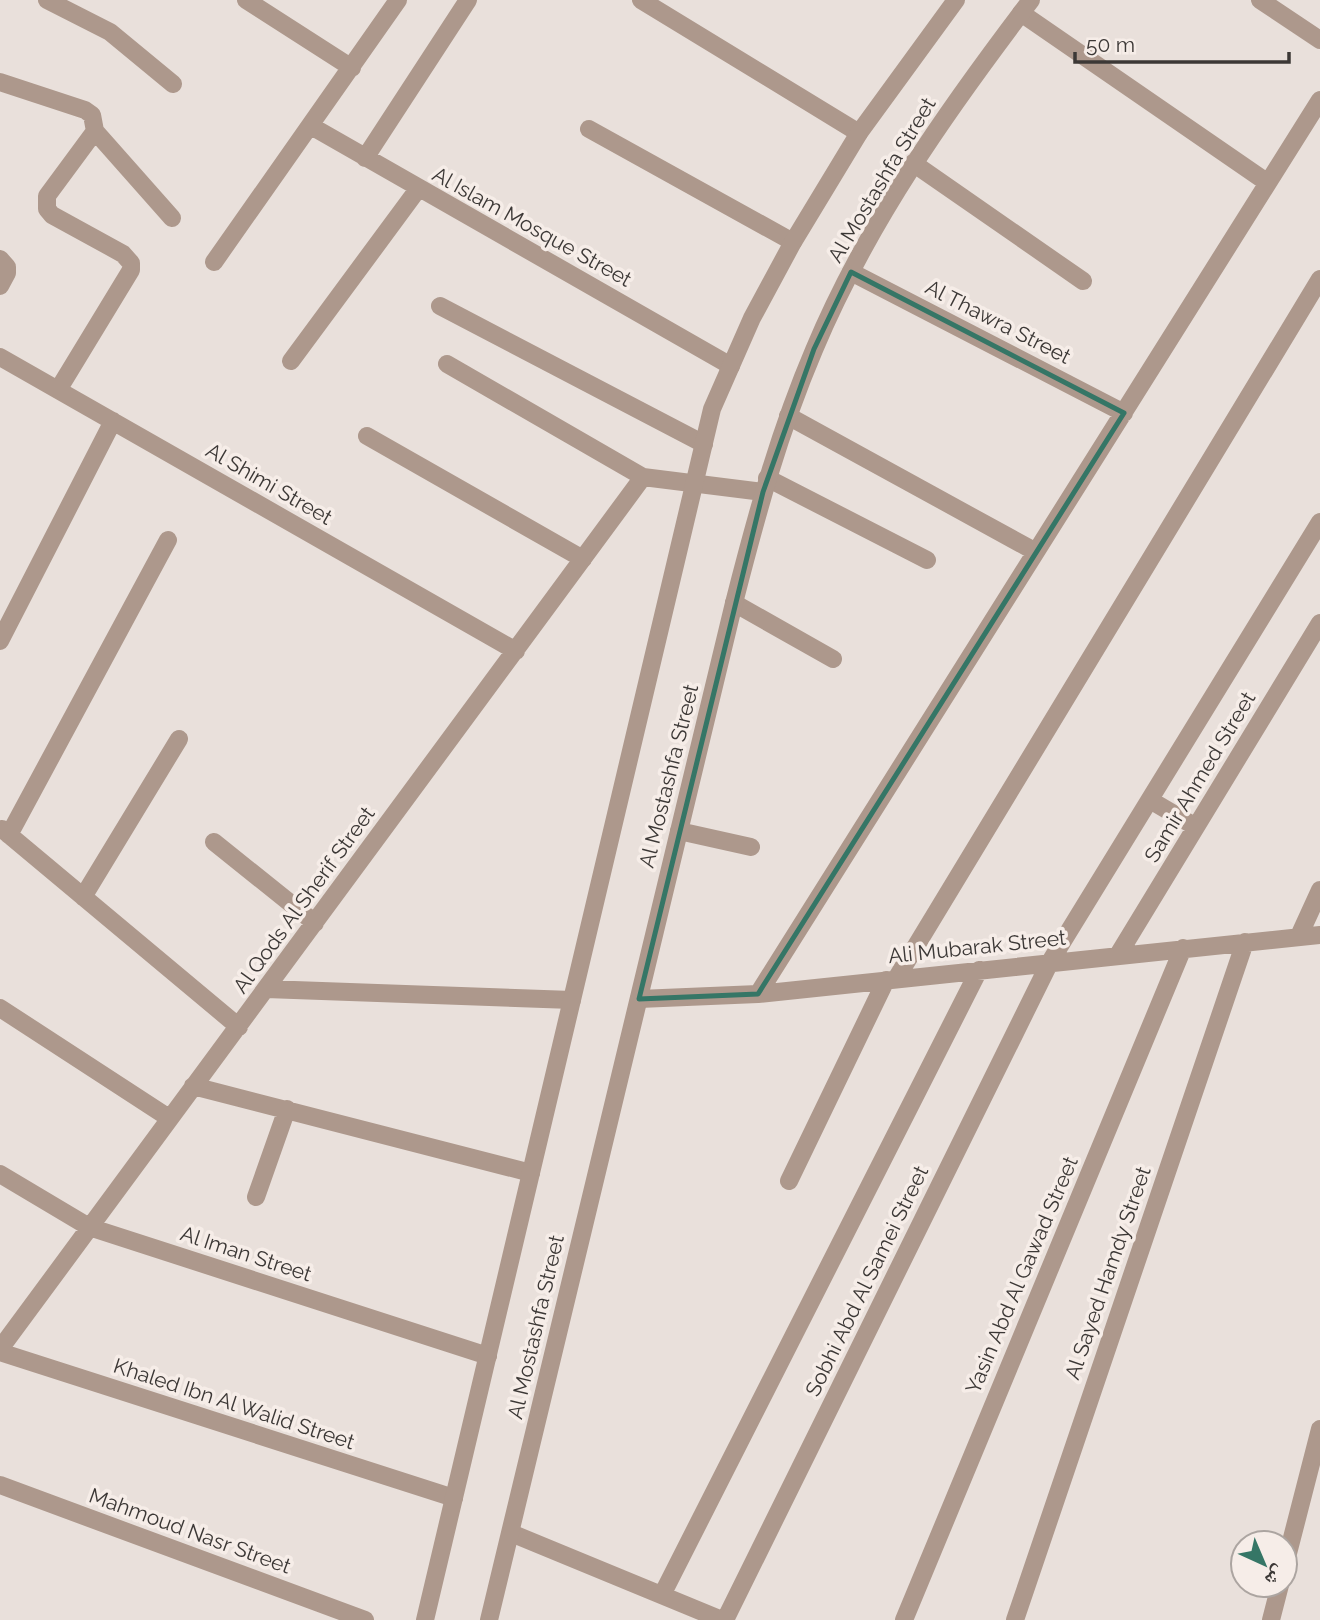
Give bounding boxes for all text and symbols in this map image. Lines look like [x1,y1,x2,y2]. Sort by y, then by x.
scale bar [1075,21,1288,65]
text: 50 m [1086,32,1135,57]
street label: Al Mostashfa Street [822,93,941,267]
street label: Al Islam Mosque Street [428,161,636,292]
street label: Al Thawra Street [921,274,1075,369]
street label: Al Shimi Street [202,437,337,530]
street label: Al Mostashfa Street [634,682,703,870]
street label: Samir Ahmed Street [1139,687,1260,866]
street label: Al Qods Al Sherif Street [227,801,380,998]
street label: Ali Mubarak Street [887,925,1067,968]
street label: Yasin Abd Al Gawad Street [960,1152,1083,1397]
street label: Sobhi Abd Al Samei Street [800,1161,933,1400]
street label: Al Sayed Hamdy Street [1059,1163,1156,1383]
street label: Al Iman Street [177,1221,315,1286]
street label: Al Mostashfa Street [502,1232,569,1421]
street label: Khaled Ibn Al Walid Street [111,1353,358,1454]
street label: Mahmoud Nasr Street [86,1482,294,1579]
north arrow [1229,1529,1299,1599]
text: ش [1260,1561,1291,1591]

